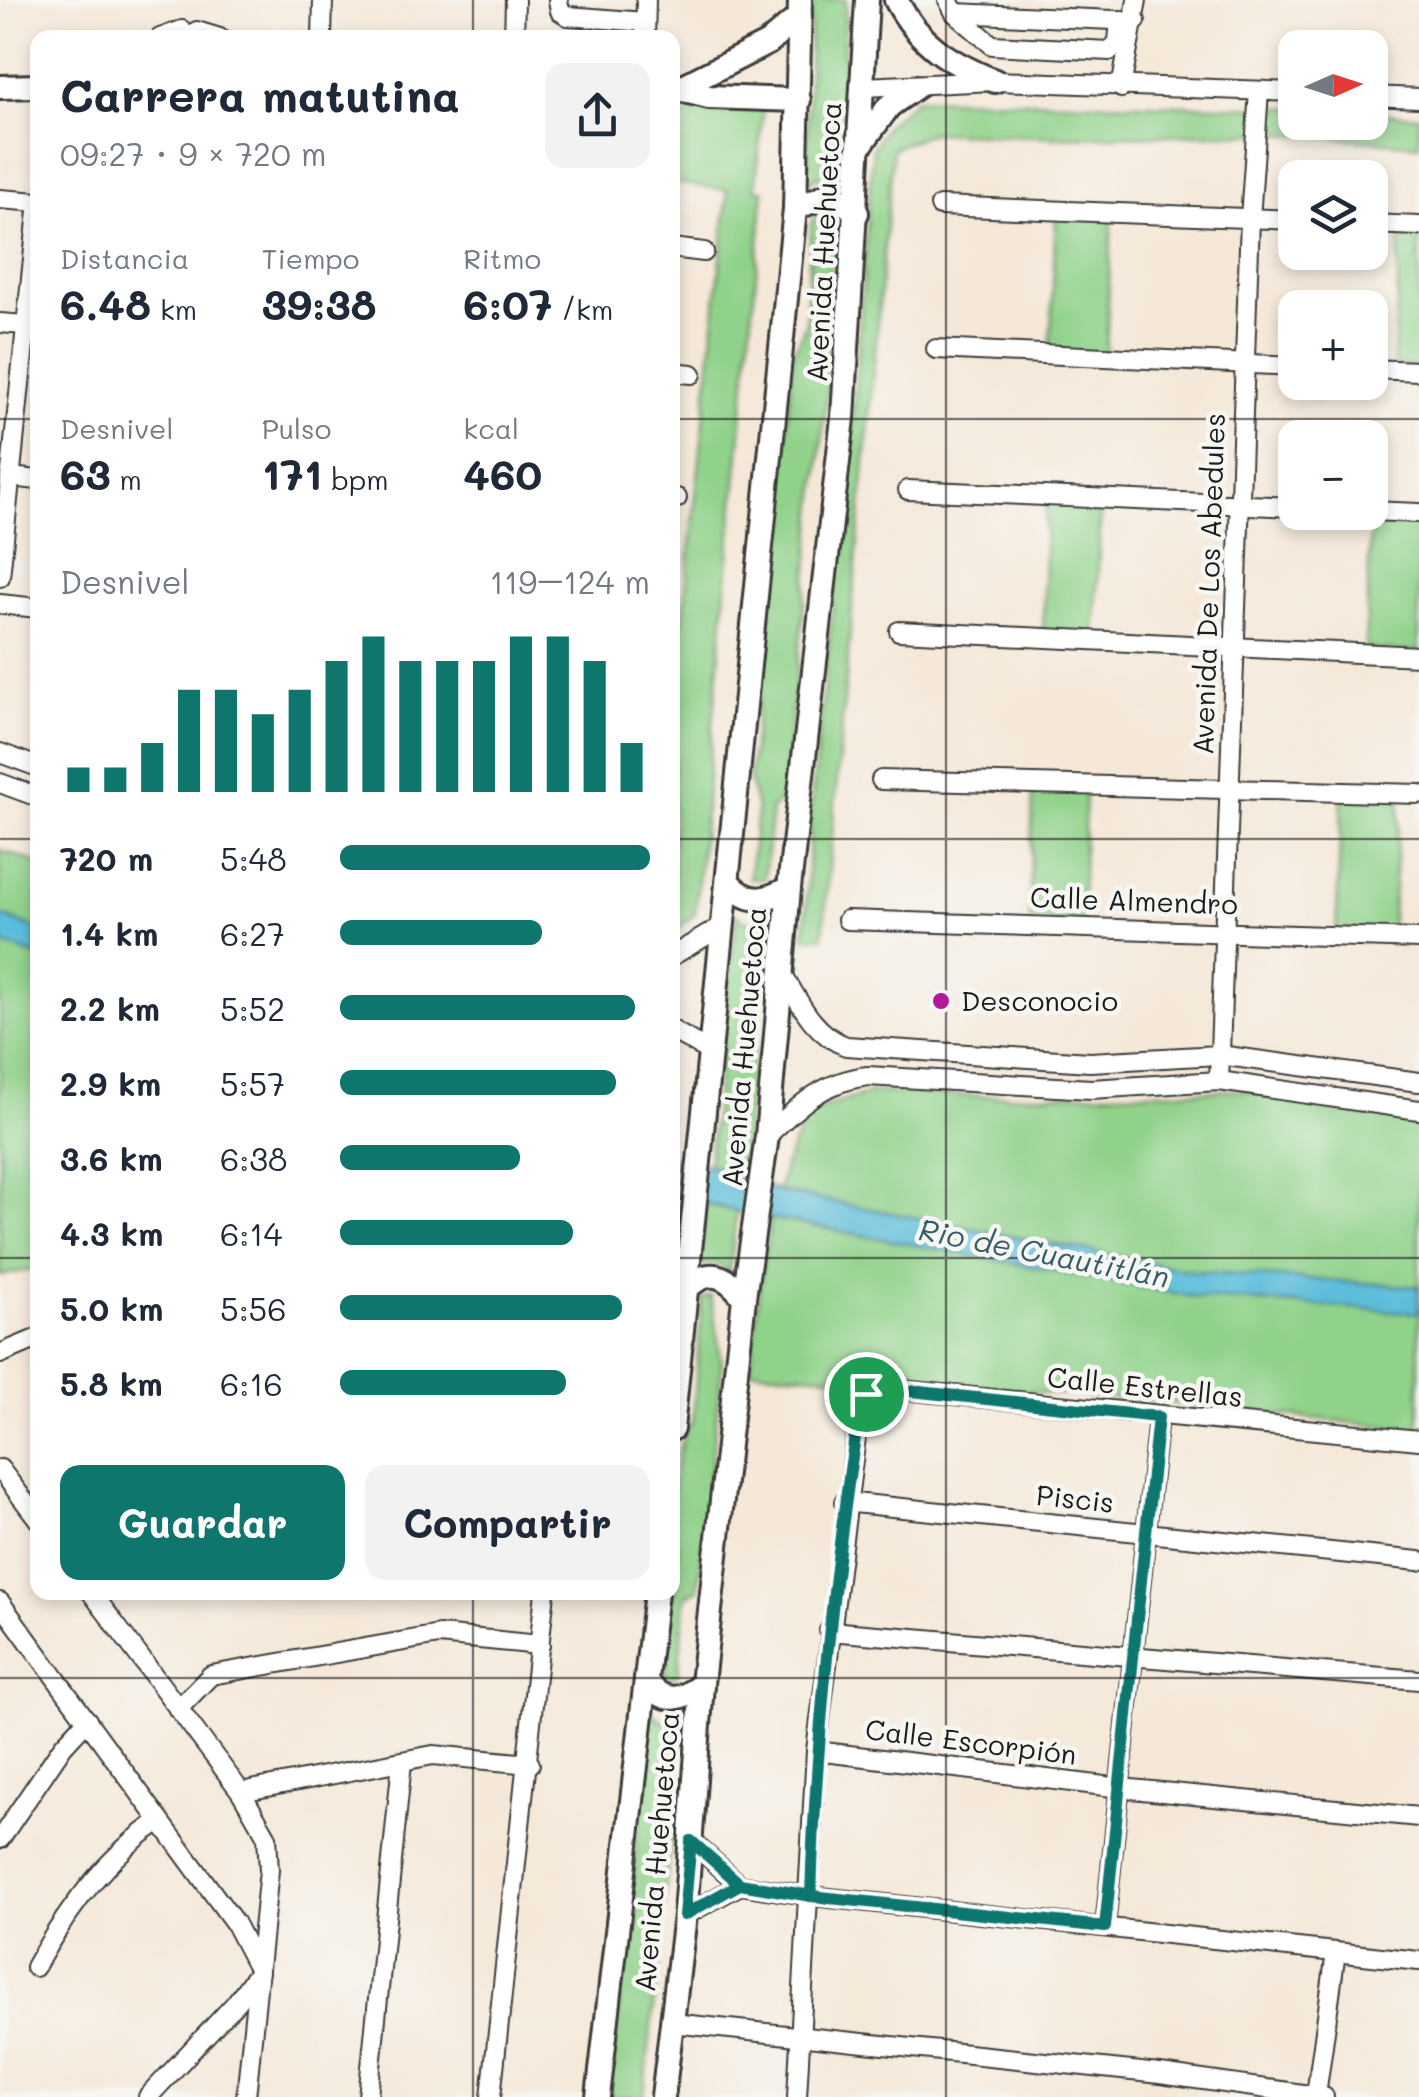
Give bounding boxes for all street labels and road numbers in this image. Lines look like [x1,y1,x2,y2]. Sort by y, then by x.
street label: Avenida Huehuetoca [798,101,848,383]
street label: Avenida De Los Abedules [1184,412,1232,755]
street label: Calle Almendro [1030,878,1238,922]
street label: Avenida Huehuetoca [713,905,773,1188]
street label: Calle Estrellas [1046,1358,1245,1414]
street label: Piscis [1034,1476,1116,1520]
street label: Avenida Huehuetoca [626,1710,686,1993]
street label: Calle Escorpión [863,1710,1079,1772]

